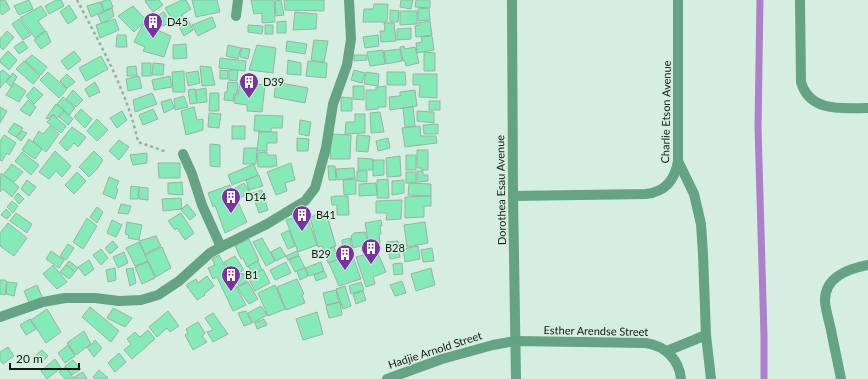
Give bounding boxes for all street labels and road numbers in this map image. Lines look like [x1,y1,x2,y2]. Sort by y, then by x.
street label: Charlie Etson Avenue [658,60,673,164]
street label: Dorothea Esau Avenue [493,135,508,245]
street label: Esther Arendse Street [543,323,649,338]
street label: Hadjie Arnold Street [386,328,483,371]

